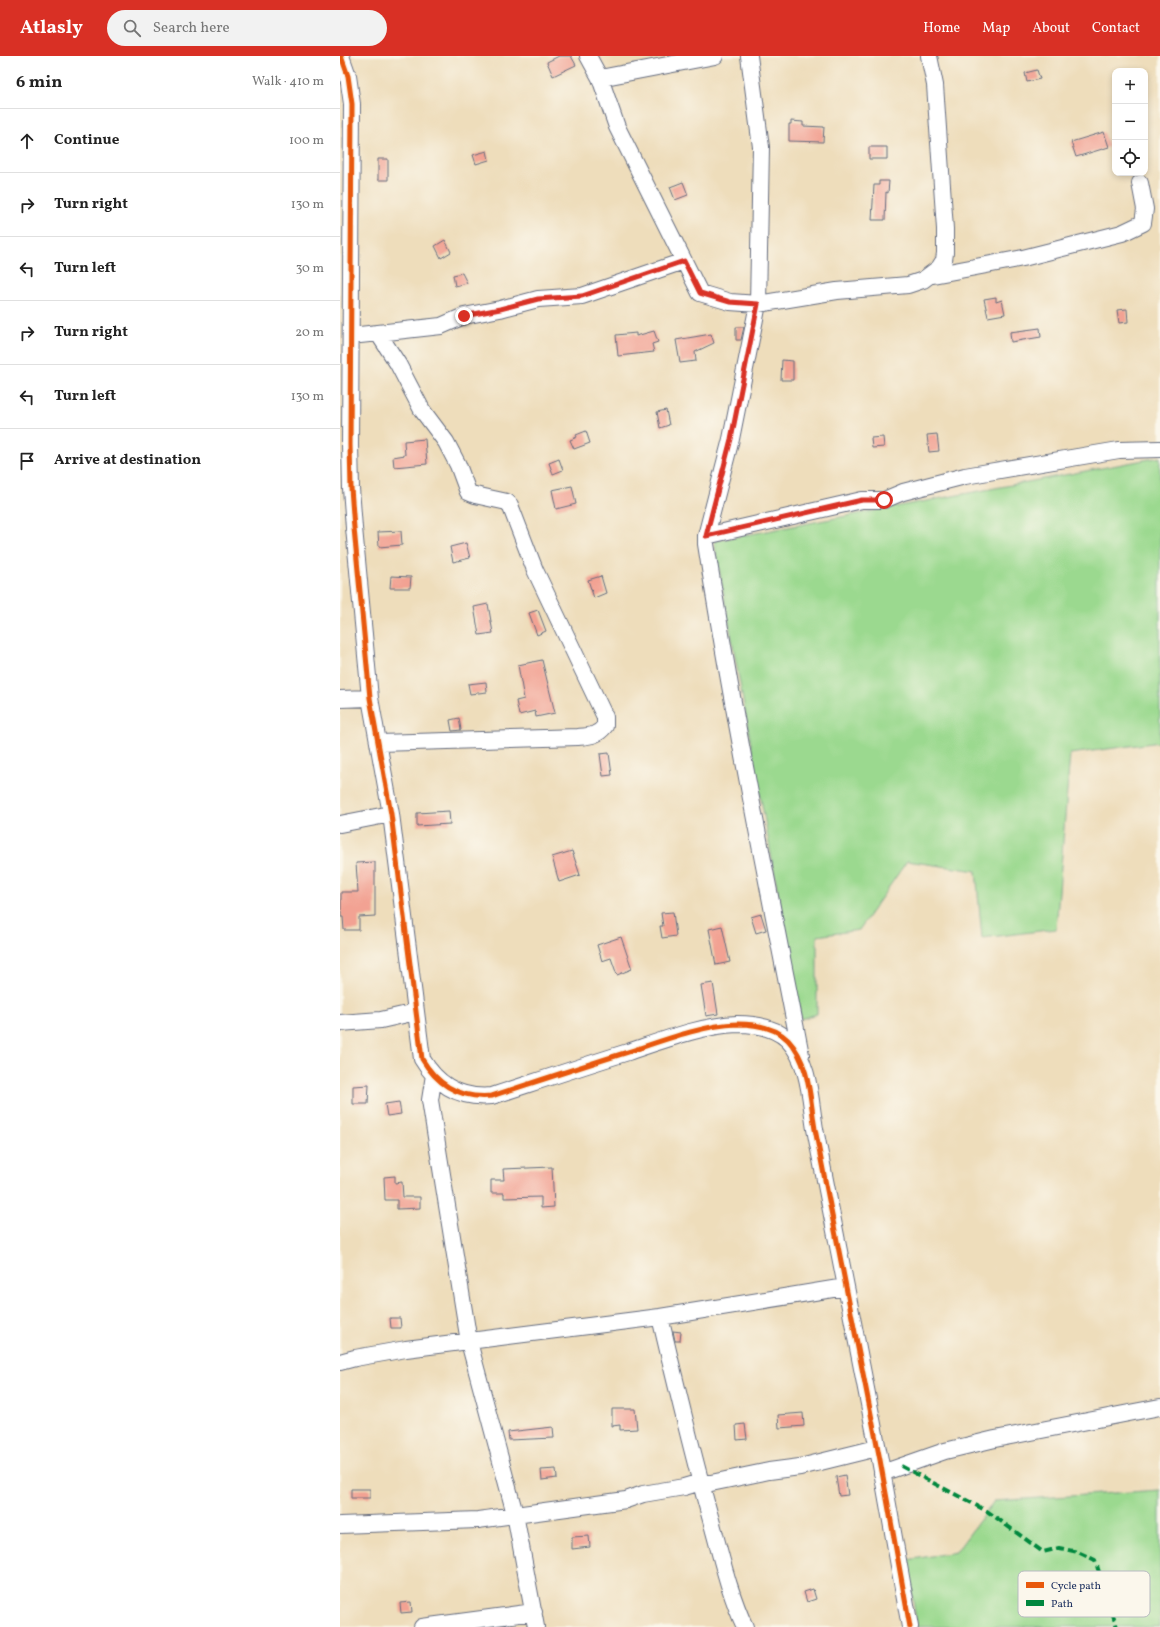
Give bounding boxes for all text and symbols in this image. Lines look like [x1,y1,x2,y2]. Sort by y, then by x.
search box [107,10,387,46]
text: Atlasly [20,15,83,41]
icon: search [121,17,143,39]
text: Search here [153,18,230,39]
text: Home [923,19,960,38]
text: Map [982,19,1010,38]
text: About [1032,19,1070,38]
text: Contact [1092,19,1140,38]
map controls [1112,68,1148,176]
button: + [1112,68,1148,104]
text: 6 min [16,71,62,94]
text: Walk · 410 m [252,73,324,91]
button: − [1112,104,1148,140]
icon: ahead [16,130,38,152]
text: Continue [54,130,119,151]
text: 100 m [289,132,324,150]
button: locate [1112,140,1148,176]
icon: right [16,194,38,216]
text: Turn right [54,194,128,215]
text: 130 m [291,196,324,214]
icon: left [16,258,38,280]
text: Turn left [54,258,116,279]
text: 30 m [296,260,324,278]
route end [455,307,473,325]
icon: right [16,322,38,344]
text: Turn right [54,322,128,343]
text: 20 m [295,324,324,342]
icon: left [16,386,38,408]
text: Turn left [54,386,116,407]
text: 130 m [291,388,324,406]
icon: arrive [16,450,38,472]
text: Arrive at destination [54,450,201,471]
route start [875,491,893,509]
legend [1018,1571,1150,1617]
text: Cycle path [1051,1579,1101,1594]
text: Path [1051,1597,1074,1612]

